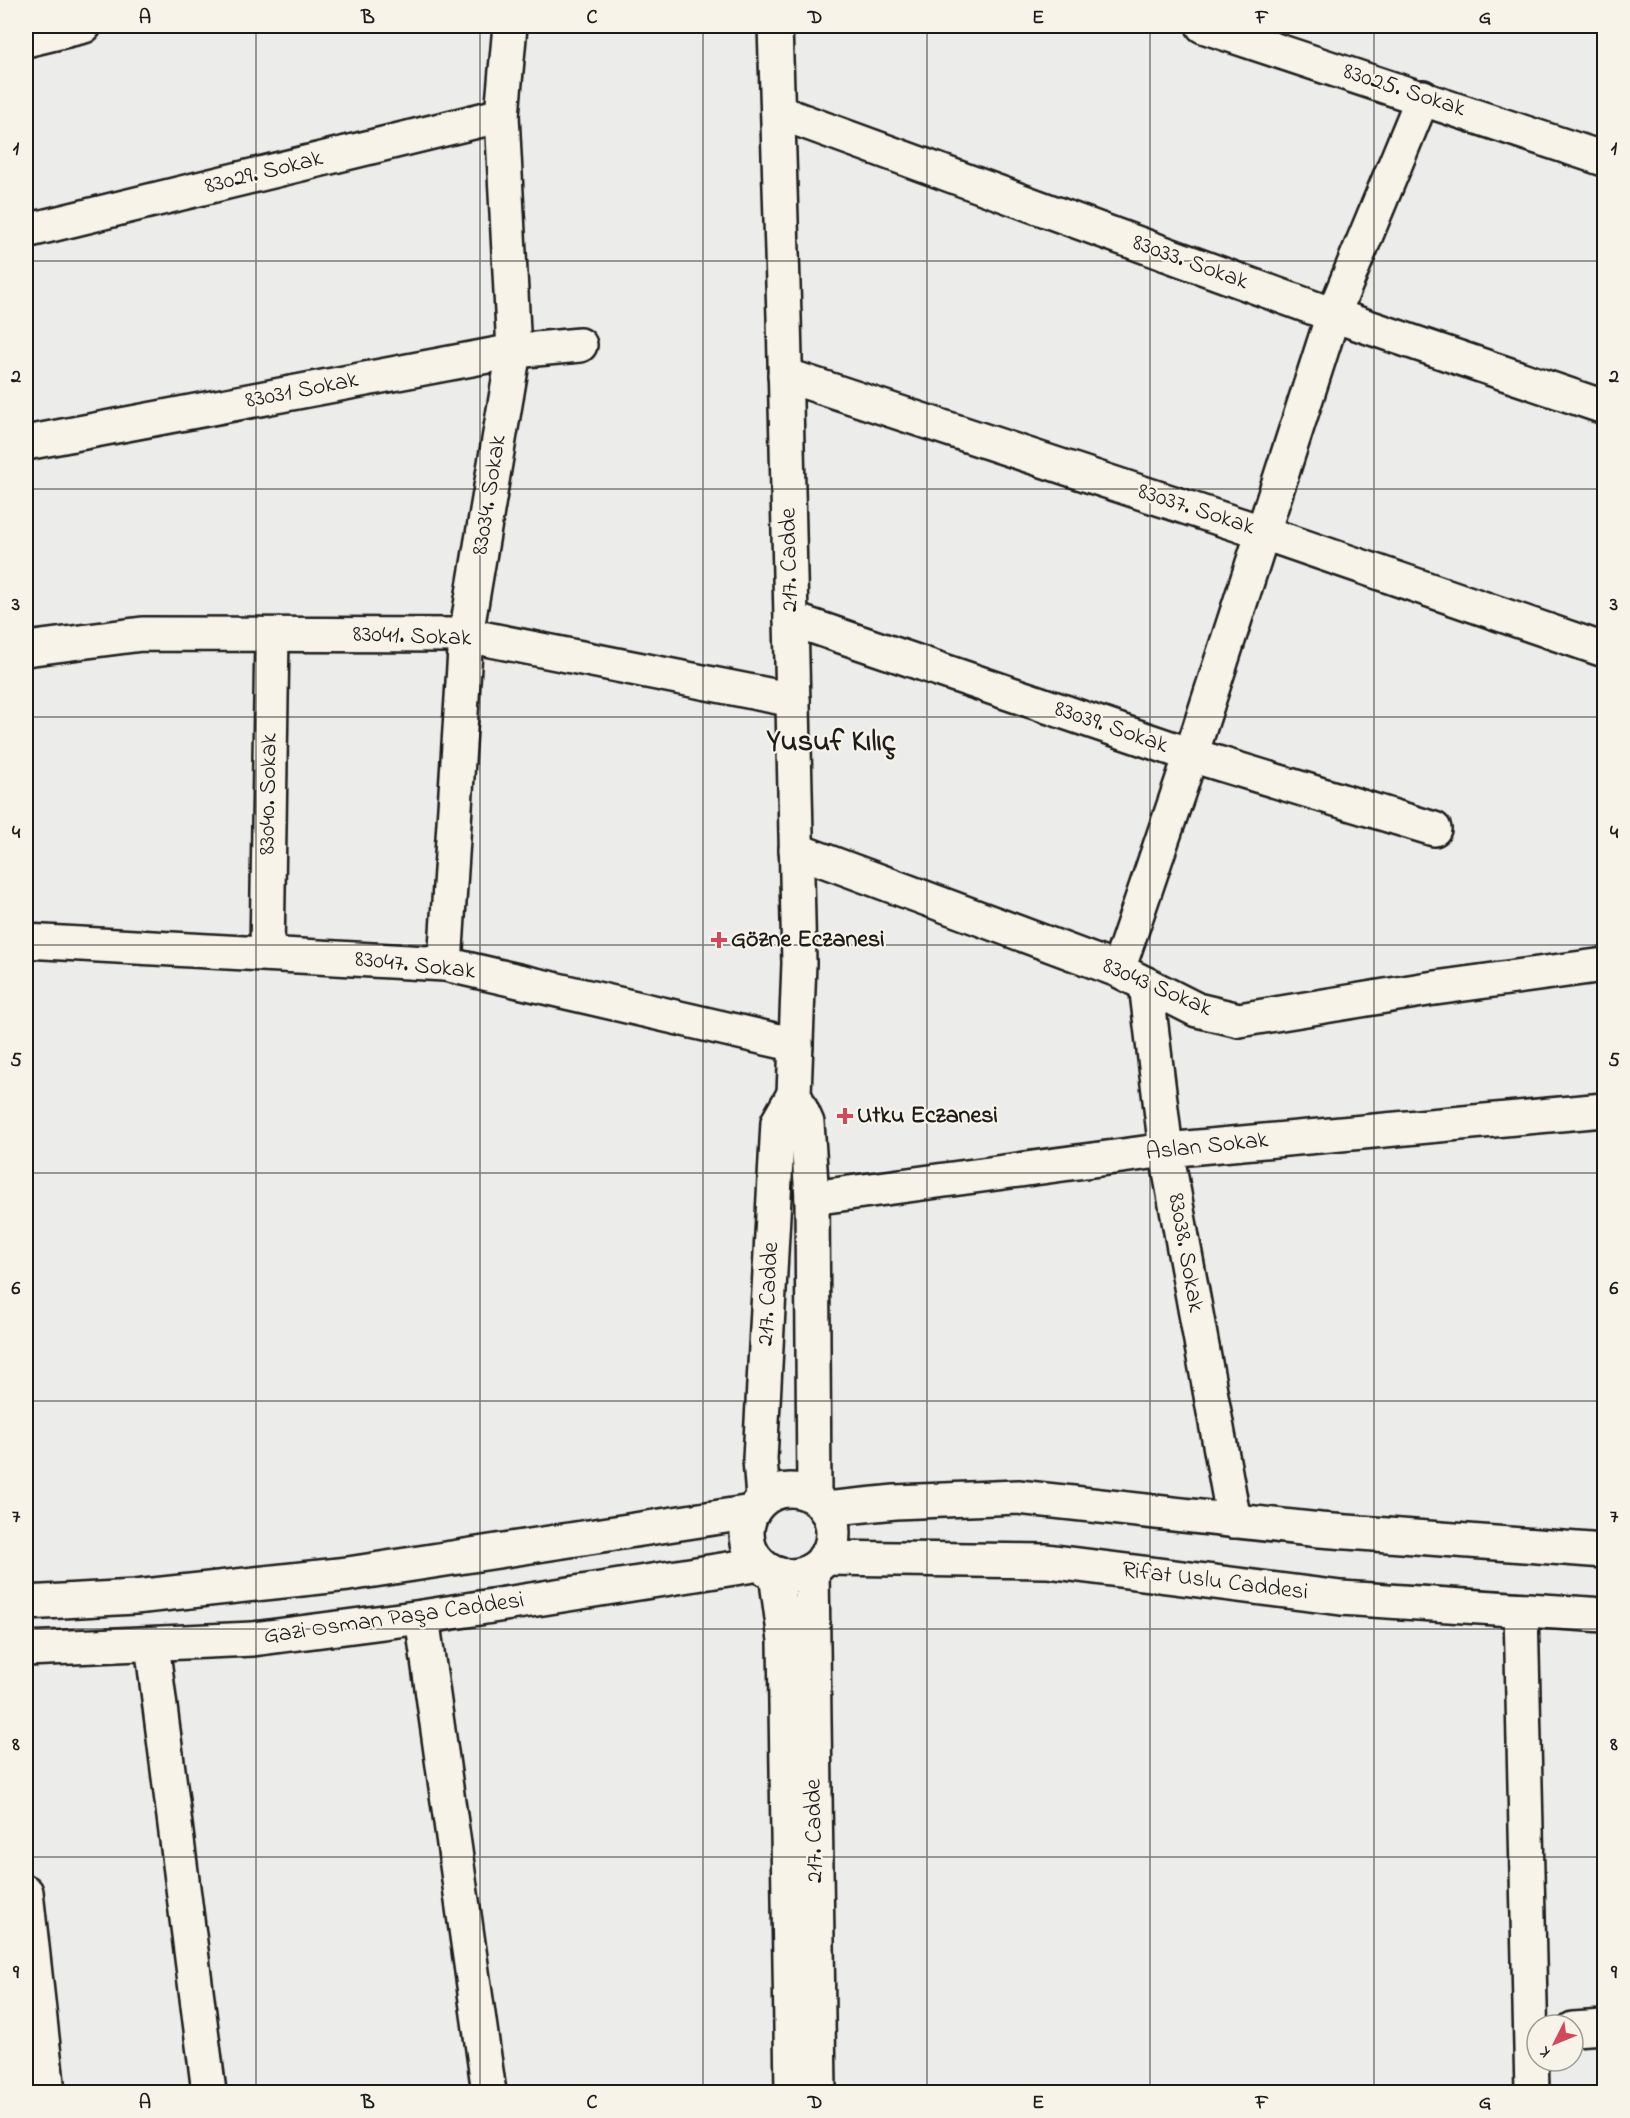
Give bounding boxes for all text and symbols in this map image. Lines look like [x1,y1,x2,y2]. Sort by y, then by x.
text: A [139,4,151,33]
text: B [360,4,375,33]
text: C [587,4,598,33]
text: D [807,4,822,33]
text: E [1032,4,1044,33]
text: F [1255,4,1269,33]
text: G [1479,4,1492,33]
street label: 83025. Sokak [1338,55,1470,127]
text: 1 [13,135,20,164]
text: 1 [1611,135,1618,164]
street label: 83029. Sokak [201,141,327,205]
street label: 83033. Sokak [1127,226,1253,300]
text: 2 [10,363,21,392]
street label: 83031 Sokak [243,363,362,419]
text: 2 [1608,363,1619,392]
street label: 83034. Sokak [463,432,517,558]
street label: 83037. Sokak [1133,475,1259,546]
street label: 217. Cadde [772,507,808,612]
text: 3 [11,591,20,620]
text: 3 [1609,591,1618,620]
street label: 83041. Sokak [352,617,472,657]
street label: 83039. Sokak [1049,692,1173,764]
district label: Yusuf Kılıç [766,721,896,765]
street label: 83040. Sokak [250,732,288,855]
text: 4 [12,819,21,848]
text: 4 [1610,819,1619,848]
place label: Gözne Eczanesi [731,923,885,958]
marker: Gözne Eczanesi [712,933,726,947]
street label: 83047. Sokak [353,942,478,990]
street label: 83043 Sokak [1097,949,1218,1027]
text: 5 [10,1047,22,1076]
text: 5 [1608,1047,1620,1076]
place label: Utku Eczanesi [857,1099,998,1134]
marker: Utku Eczanesi [838,1109,852,1123]
street label: Aslan Sokak [1144,1123,1270,1171]
street label: 83038. Sokak [1157,1191,1213,1316]
street label: 217. Cadde [749,1241,789,1347]
text: 6 [12,1275,21,1304]
text: 6 [1610,1275,1619,1304]
text: 7 [12,1503,21,1532]
text: 7 [1610,1503,1619,1532]
street label: Rifat Uslu Caddesi [1120,1553,1310,1611]
street label: Gazi Osman Paşa Caddesi [261,1583,527,1655]
text: 8 [11,1731,20,1760]
text: 8 [1609,1731,1618,1760]
street label: 217. Cadde [797,1778,833,1883]
text: 9 [12,1959,20,1988]
text: 9 [1610,1959,1618,1988]
north arrow [1525,2013,1585,2073]
text: K [1533,2040,1557,2063]
text: A [139,2089,151,2118]
text: B [360,2089,375,2118]
text: C [587,2089,598,2118]
text: D [807,2089,822,2118]
text: E [1032,2089,1044,2118]
text: F [1255,2089,1269,2118]
text: G [1479,2089,1492,2118]

